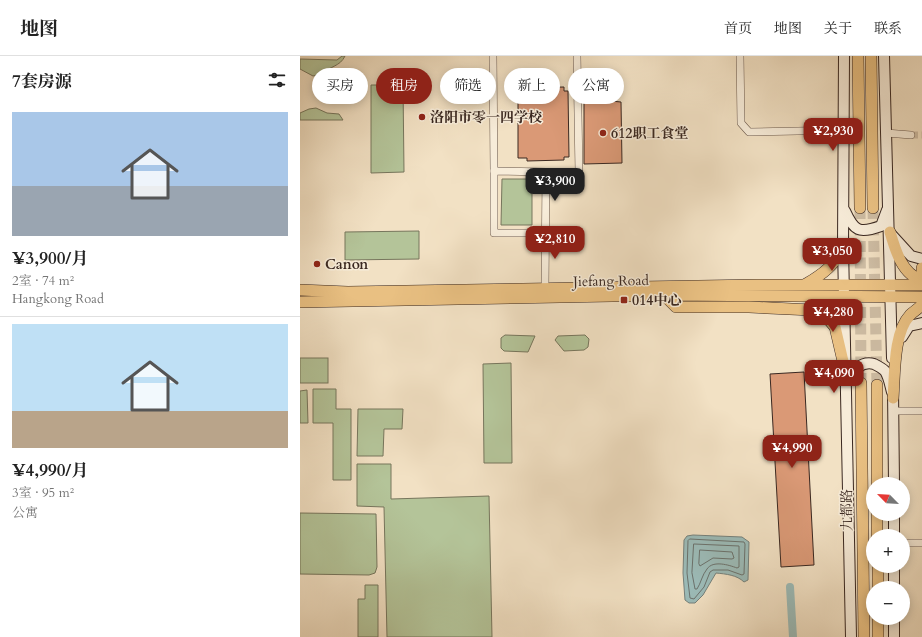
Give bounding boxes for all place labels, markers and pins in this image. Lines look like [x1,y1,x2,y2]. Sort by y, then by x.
place label: 洛阳市零一四学校 [430,108,542,127]
marker: 洛阳市零一四学校 [417,112,427,122]
pin: ¥2,930 [800,118,866,152]
place label: 612职工食堂 [611,124,689,143]
marker: 612职工食堂 [598,128,608,138]
pin: ¥3,900 [522,168,588,202]
pin: ¥2,810 [522,226,588,260]
pin: ¥3,050 [799,238,865,272]
place label: Canon [325,255,368,274]
marker: Canon [312,259,322,269]
place label: 014中心 [632,291,682,310]
marker: 014中心 [619,295,629,305]
pin: ¥4,280 [800,299,866,333]
pin: ¥4,090 [801,360,867,394]
pin: ¥4,990 [759,435,825,469]

